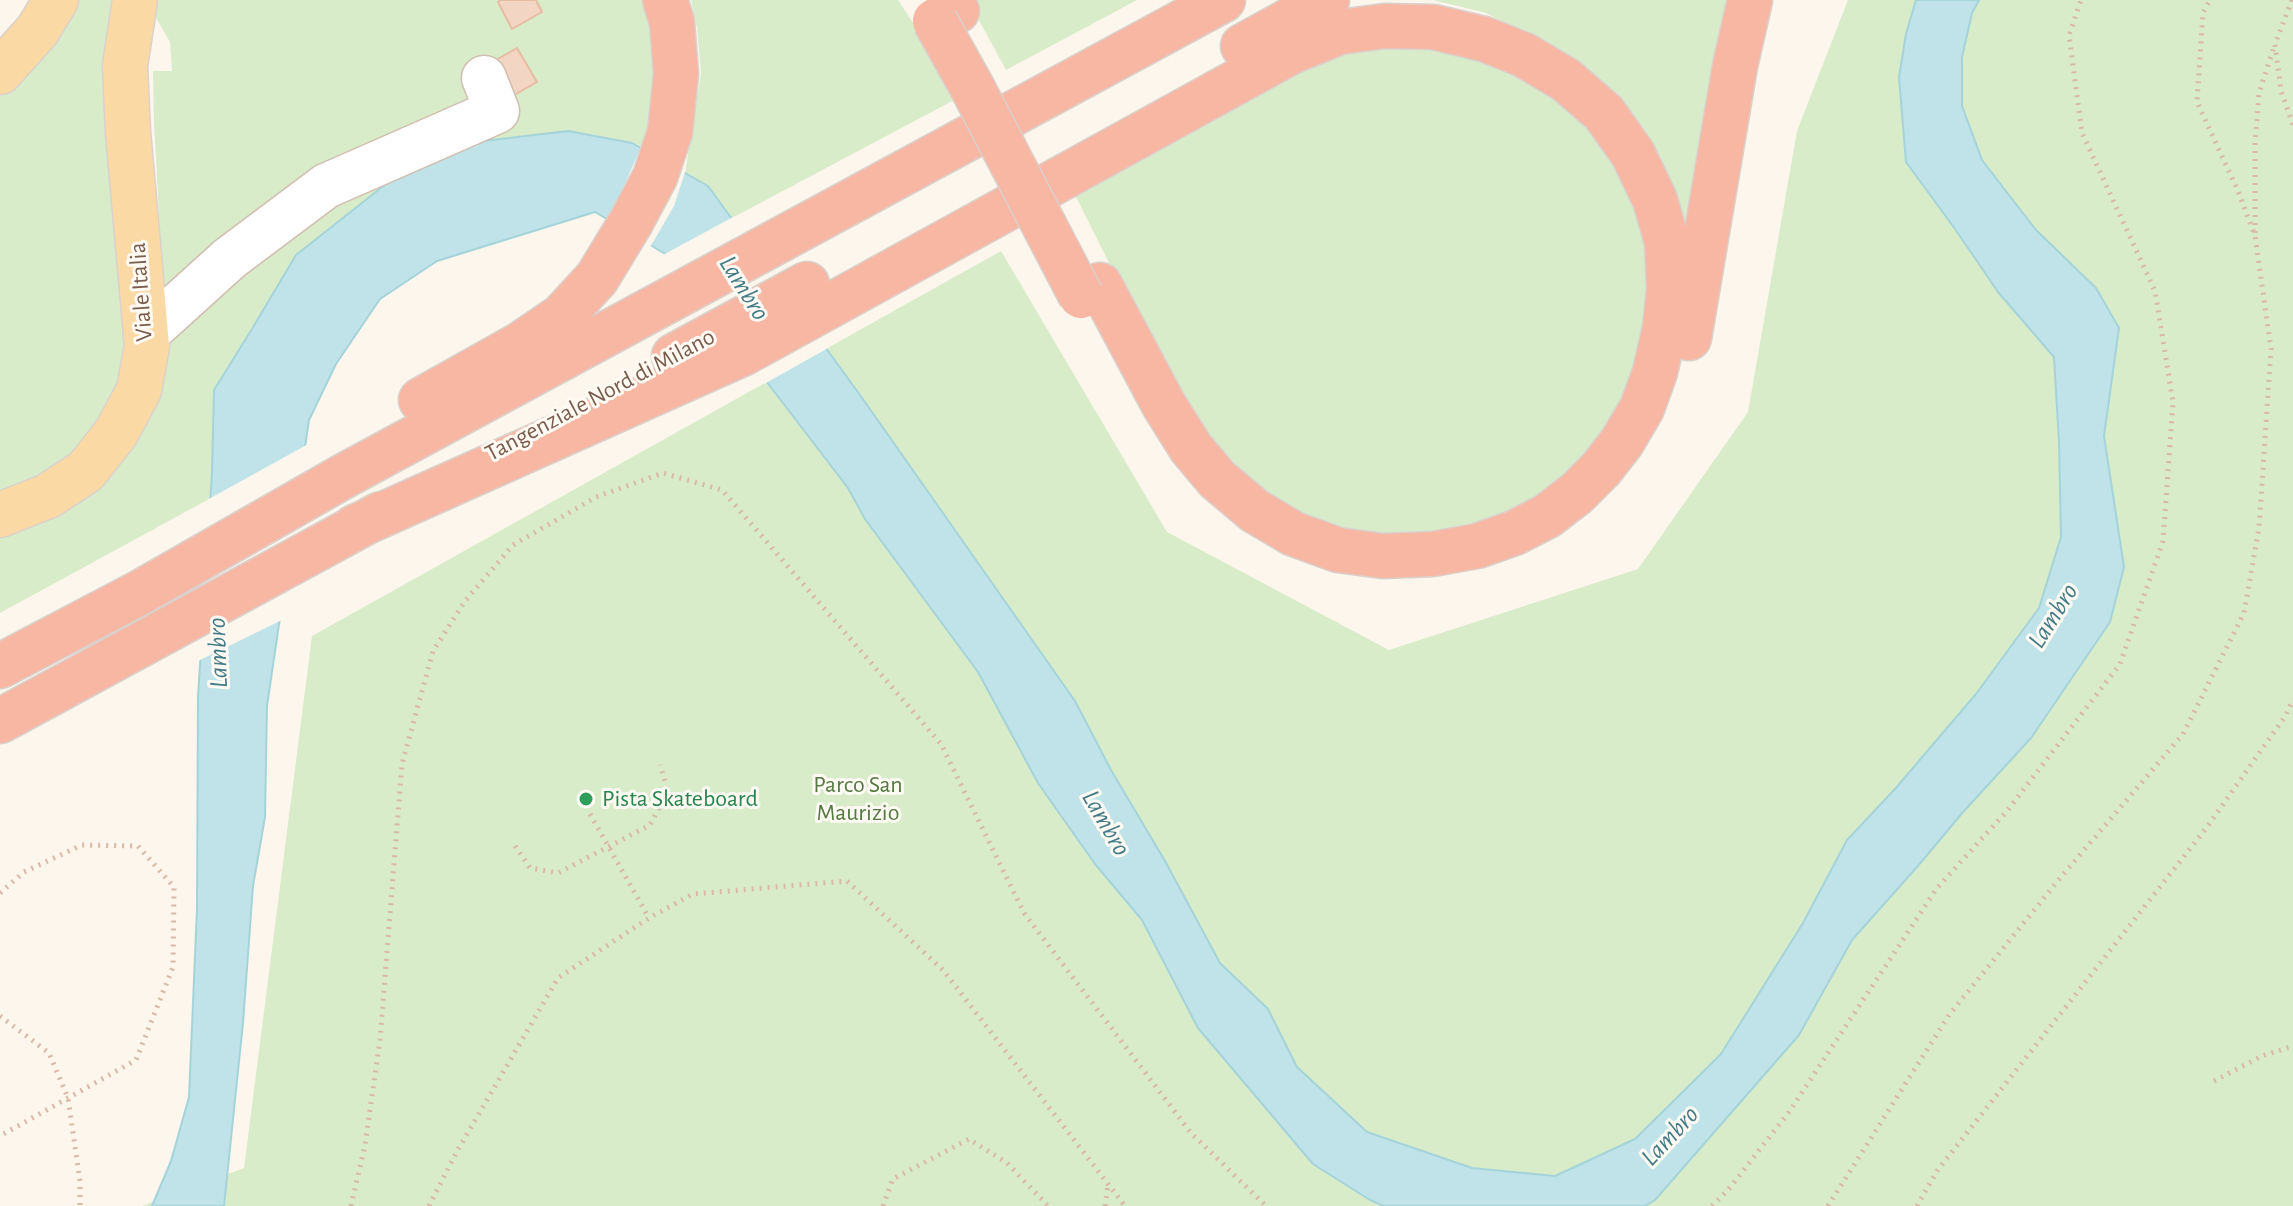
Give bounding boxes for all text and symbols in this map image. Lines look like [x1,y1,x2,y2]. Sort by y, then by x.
street label: Viale Italia [123,242,159,342]
water label: Lambro [712,250,776,326]
street label: Tangenziale Nord di Milano [480,322,720,468]
water label: Lambro [2021,578,2085,654]
water label: Lambro [201,617,235,689]
park label: Parco San Maurizio [813,771,903,827]
place label: Pista Skateboard [602,785,758,813]
water label: Lambro [1075,785,1137,861]
marker: Pista Skateboard [577,790,595,808]
water label: Lambro [1634,1100,1706,1172]

